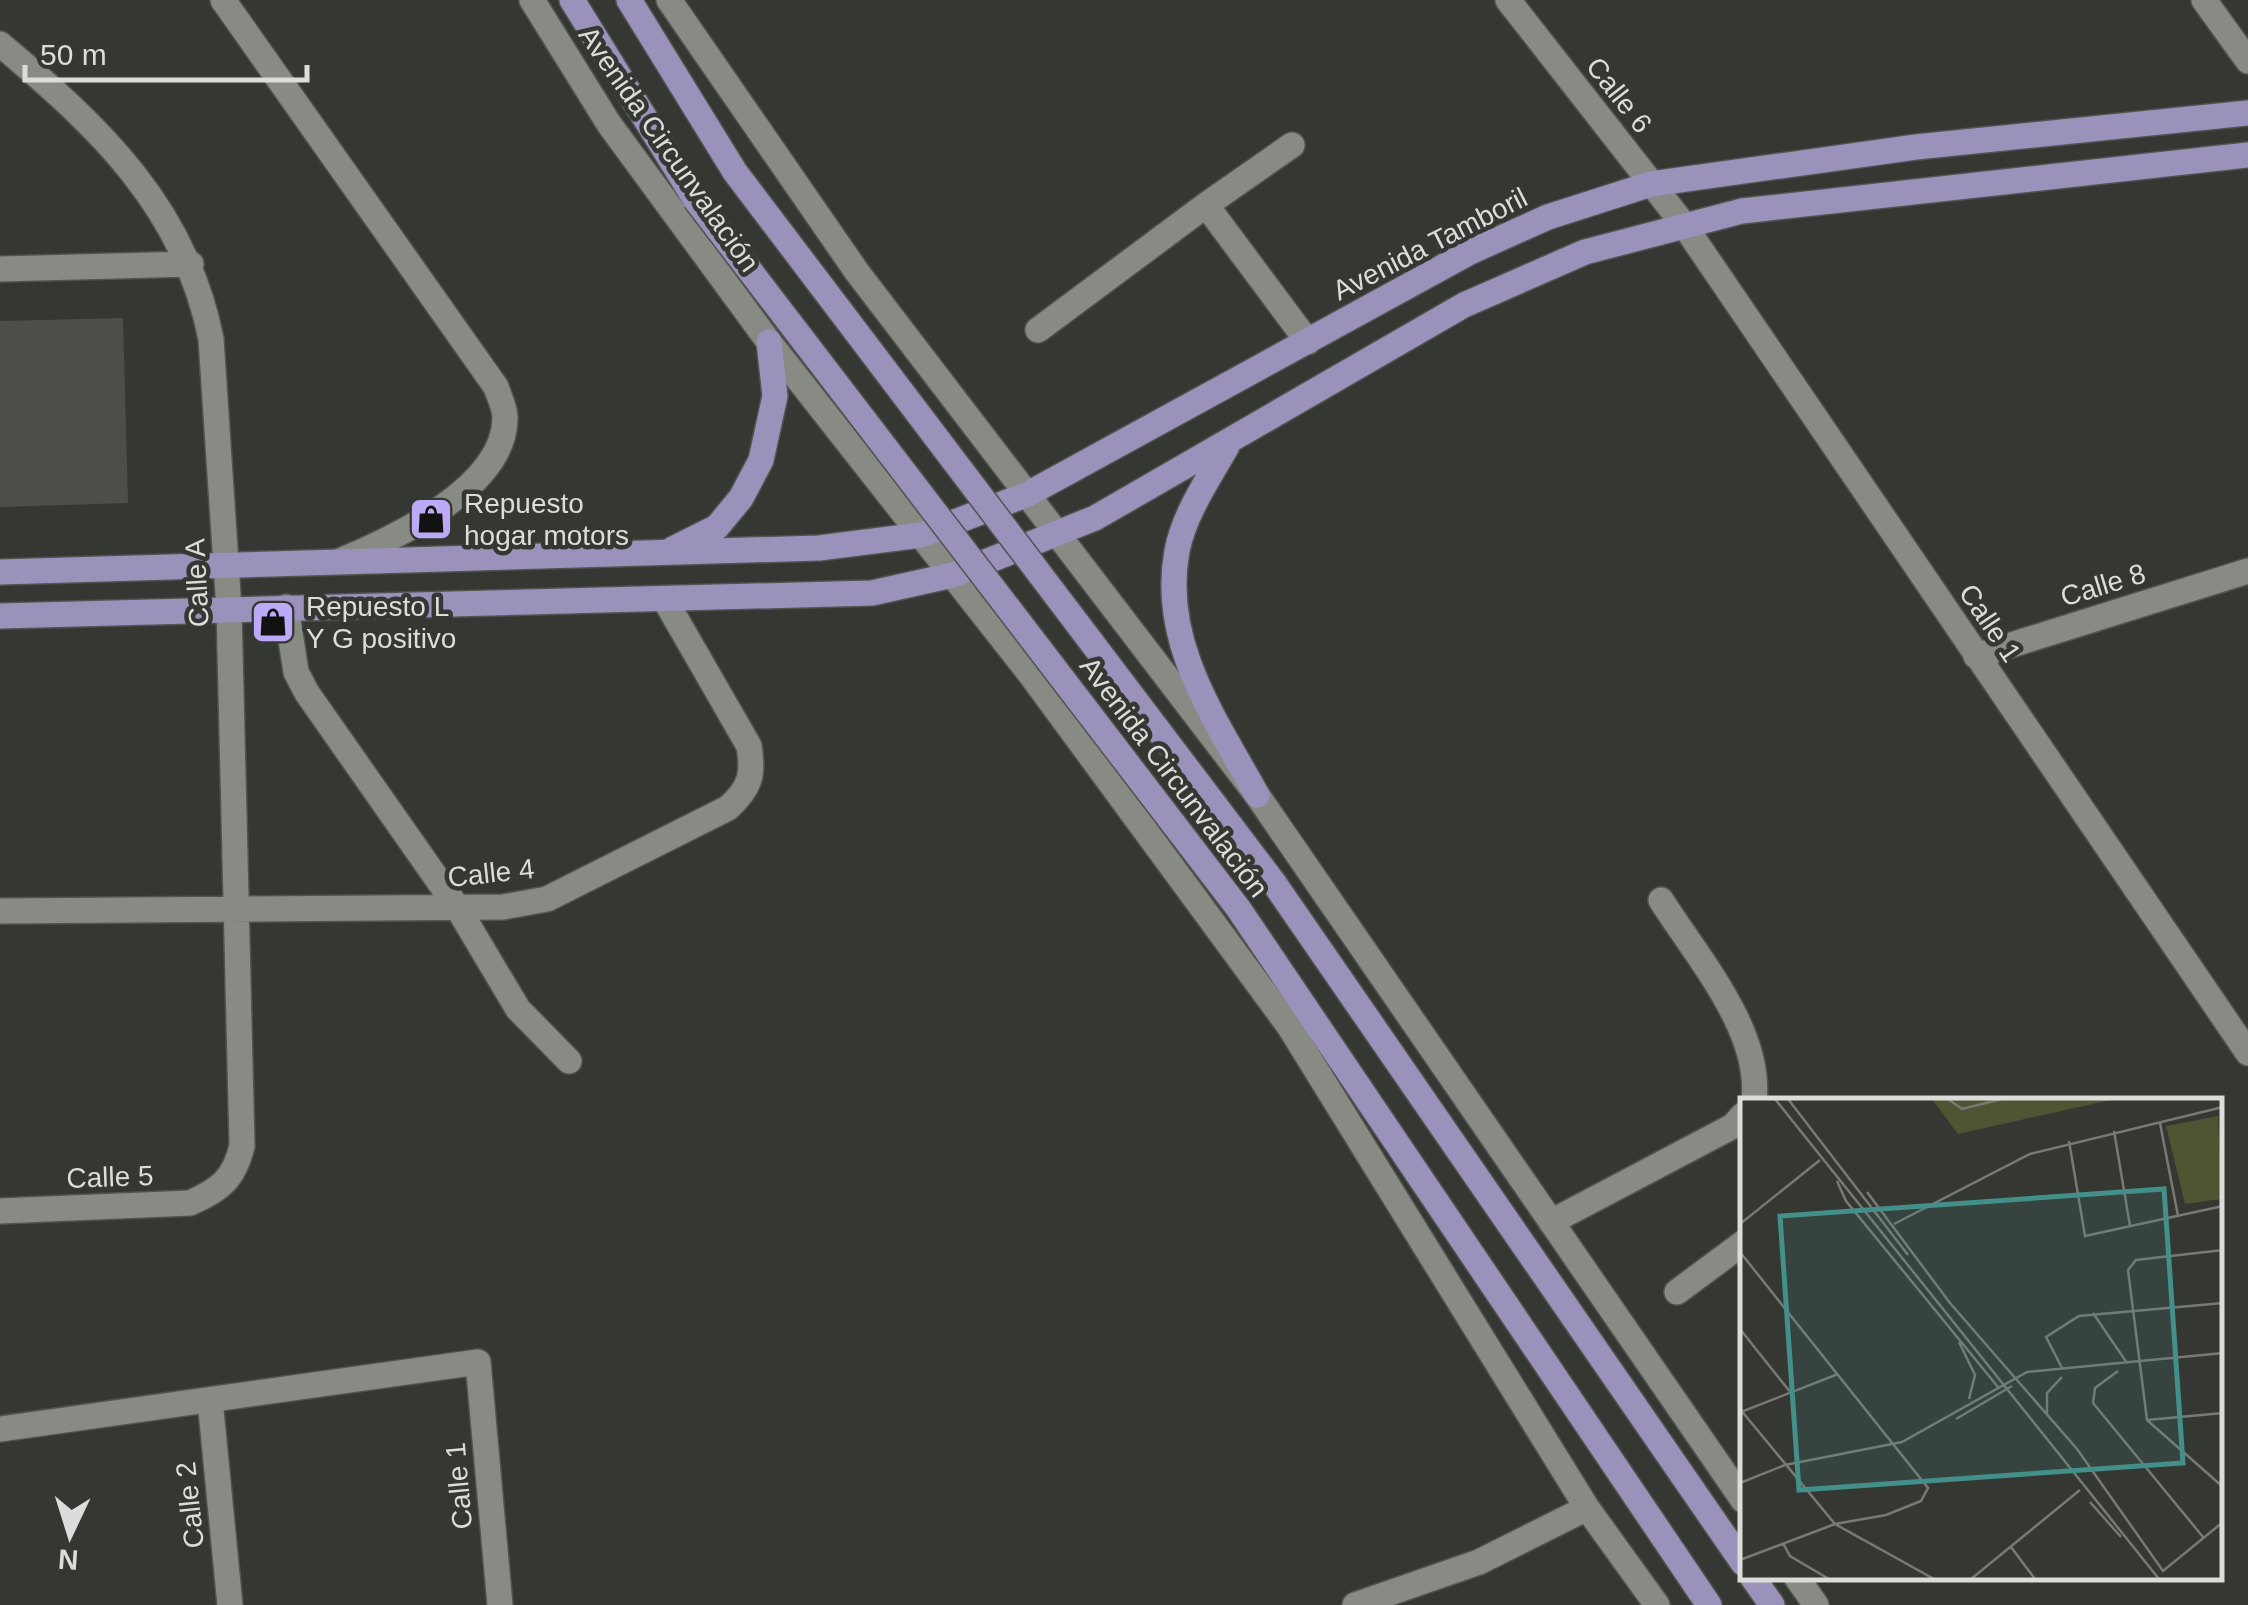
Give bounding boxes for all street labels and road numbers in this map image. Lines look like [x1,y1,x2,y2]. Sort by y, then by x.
street label: Avenida Circunvalación [573,20,765,278]
street label: Calle 6 [1580,51,1658,139]
street label: Avenida Tamboril [1328,182,1532,306]
street label: Calle A [179,538,215,628]
street label: Calle 8 [2057,557,2149,613]
street label: Calle 1 [1953,578,2027,668]
street label: Avenida Circunvalación [1074,651,1274,903]
street label: Calle 4 [446,853,536,893]
street label: Calle 5 [66,1160,154,1194]
street label: Calle 1 [440,1441,478,1531]
street label: Calle 2 [170,1460,210,1550]

